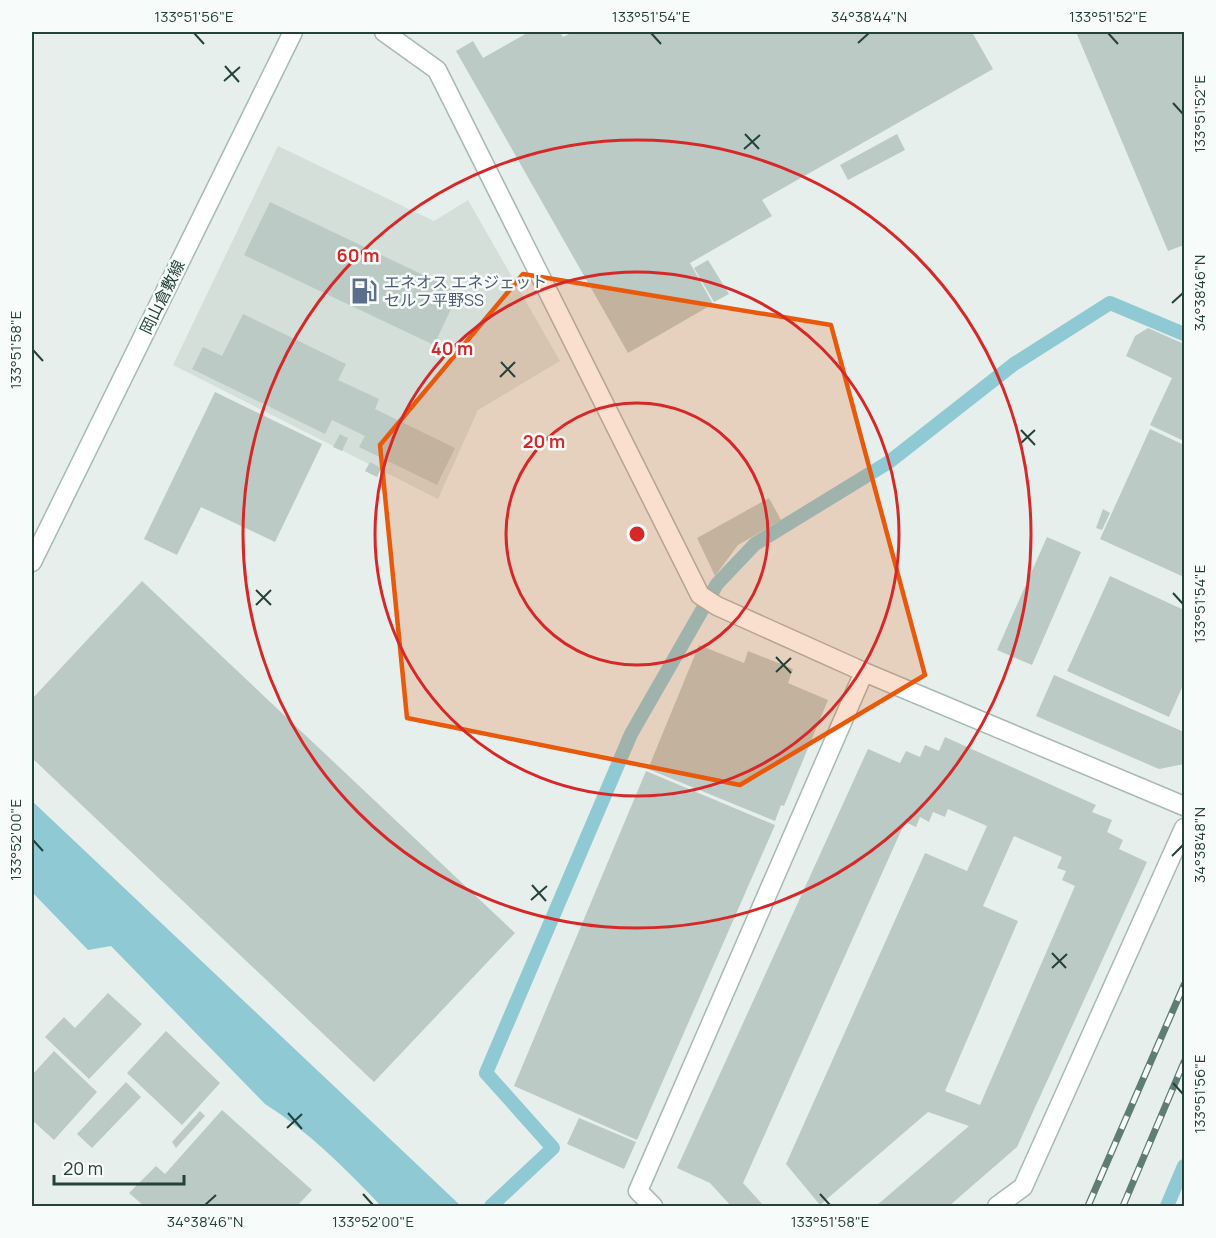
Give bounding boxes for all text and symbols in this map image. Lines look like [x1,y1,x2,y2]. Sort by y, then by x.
text: 133°51'56"E [154,6,234,27]
text: 133°51'54"E [612,6,690,27]
text: 34°38'44"N [831,6,907,27]
text: 133°51'52"E [1069,6,1147,27]
text: 133°51'52"E [1189,75,1210,153]
text: 60 m [337,243,379,267]
text: 34°38'46"N [1189,255,1210,331]
street label: 岡山倉敷線 [135,256,189,338]
place label: エネオス エネジェット セルフ平野SS [384,271,547,311]
fuel station icon: エネオス エネジェット セルフ平野SS [349,276,379,306]
text: 133°51'58"E [5,311,26,389]
text: 40 m [431,336,473,360]
text: 20 m [523,429,565,453]
centre of rings [627,524,647,544]
text: 133°51'54"E [1189,565,1210,643]
text: 133°52'00"E [5,799,26,881]
text: 34°38'48"N [1189,807,1210,883]
text: 133°51'56"E [1189,1054,1210,1134]
scale bar [54,1148,184,1186]
text: 20 m [63,1156,103,1180]
text: 34°38'46"N [167,1211,243,1232]
text: 133°52'00"E [332,1211,414,1232]
text: 133°51'58"E [791,1211,869,1232]

